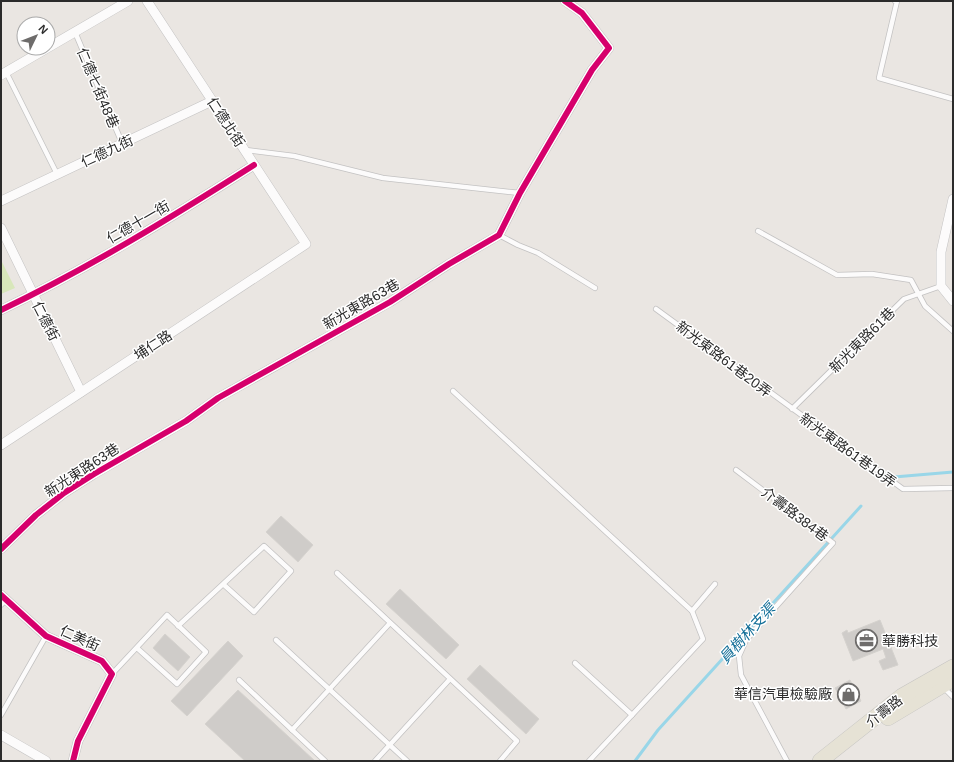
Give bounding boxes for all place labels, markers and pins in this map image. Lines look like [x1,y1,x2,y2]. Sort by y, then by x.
office icon: 華勝科技 [854,628,880,654]
place label: 華勝科技 [882,633,938,649]
shop icon: 華信汽車檢驗廠 [835,681,861,707]
place label: 華信汽車檢驗廠 [734,686,832,702]

